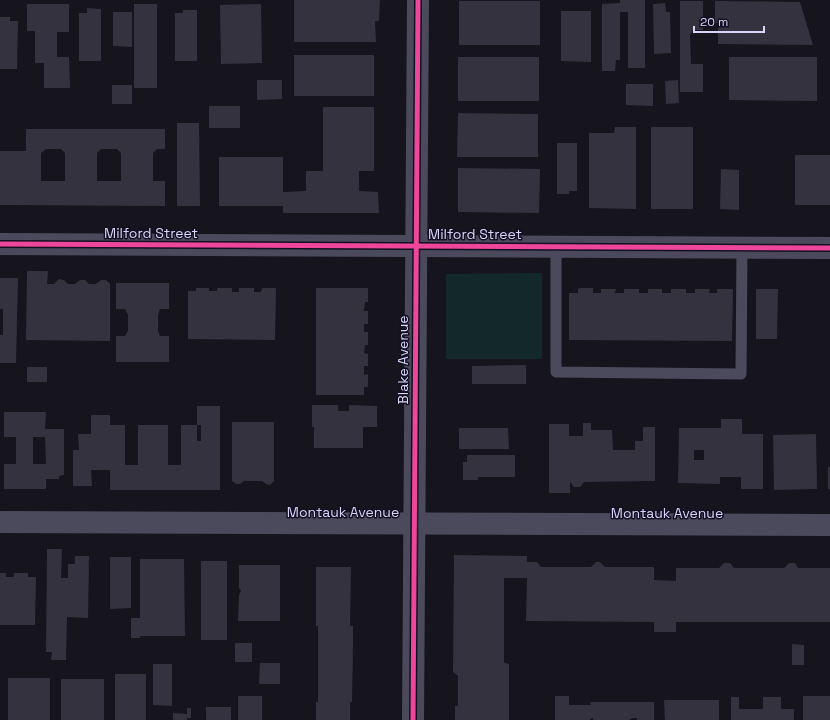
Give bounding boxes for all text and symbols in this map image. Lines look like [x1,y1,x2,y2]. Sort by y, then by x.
scale bar [694,8,764,34]
text: 20 m [700,14,728,30]
street label: Milford Street [104,224,198,242]
street label: Milford Street [428,225,522,243]
street label: Blake Avenue [394,315,412,405]
street label: Montauk Avenue [287,503,399,521]
street label: Montauk Avenue [611,504,723,522]

